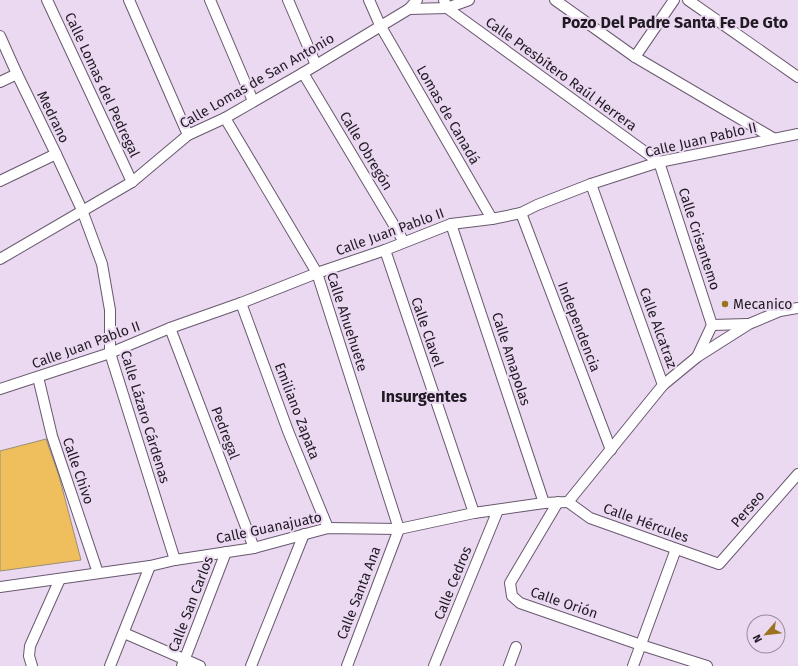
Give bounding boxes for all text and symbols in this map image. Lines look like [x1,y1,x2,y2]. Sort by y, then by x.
street label: Calle Lomas del Pedregal [61,10,143,160]
street label: Calle Presbítero Raúl Herrera [482,13,640,135]
district label: Pozo Del Padre Santa Fe De Gto [562,13,788,32]
street label: Calle Lomas de San Antonio [177,30,337,132]
street label: Lomas de Canadá [413,63,483,167]
street label: Medrano [33,88,73,146]
street label: Calle Obregón [336,109,396,193]
street label: Calle Juan Pablo II [644,119,758,161]
street label: Calle Crisantemo [674,186,724,292]
street label: Calle Juan Pablo II [333,205,447,259]
street label: Calle Ahuehuete [323,270,371,374]
street label: Independencia [554,280,604,374]
street label: Calle Alcatraz [636,285,680,371]
street label: Calle Clavel [407,295,447,369]
place label: Mecanico [733,296,792,313]
marker: Mecanico [720,299,730,309]
street label: Calle Amapolas [488,310,534,408]
street label: Calle Juan Pablo II [29,318,143,372]
street label: Calle Lázaro Cárdenas [117,349,173,486]
street label: Emiliano Zapata [271,360,323,462]
district label: Insurgentes [381,387,467,406]
street label: Pedregal [207,404,243,462]
street label: Calle Chivo [59,435,97,507]
street label: Perseo [728,487,768,531]
street label: Calle Hércules [601,500,691,546]
street label: Calle Guanajuato [215,508,323,548]
street label: Calle Cedros [431,543,476,622]
street label: Calle Santa Ana [333,544,385,642]
street label: Calle San Carlos [165,553,217,654]
street label: Calle Orión [528,584,600,622]
north arrow [746,614,786,654]
text: N [750,632,765,645]

